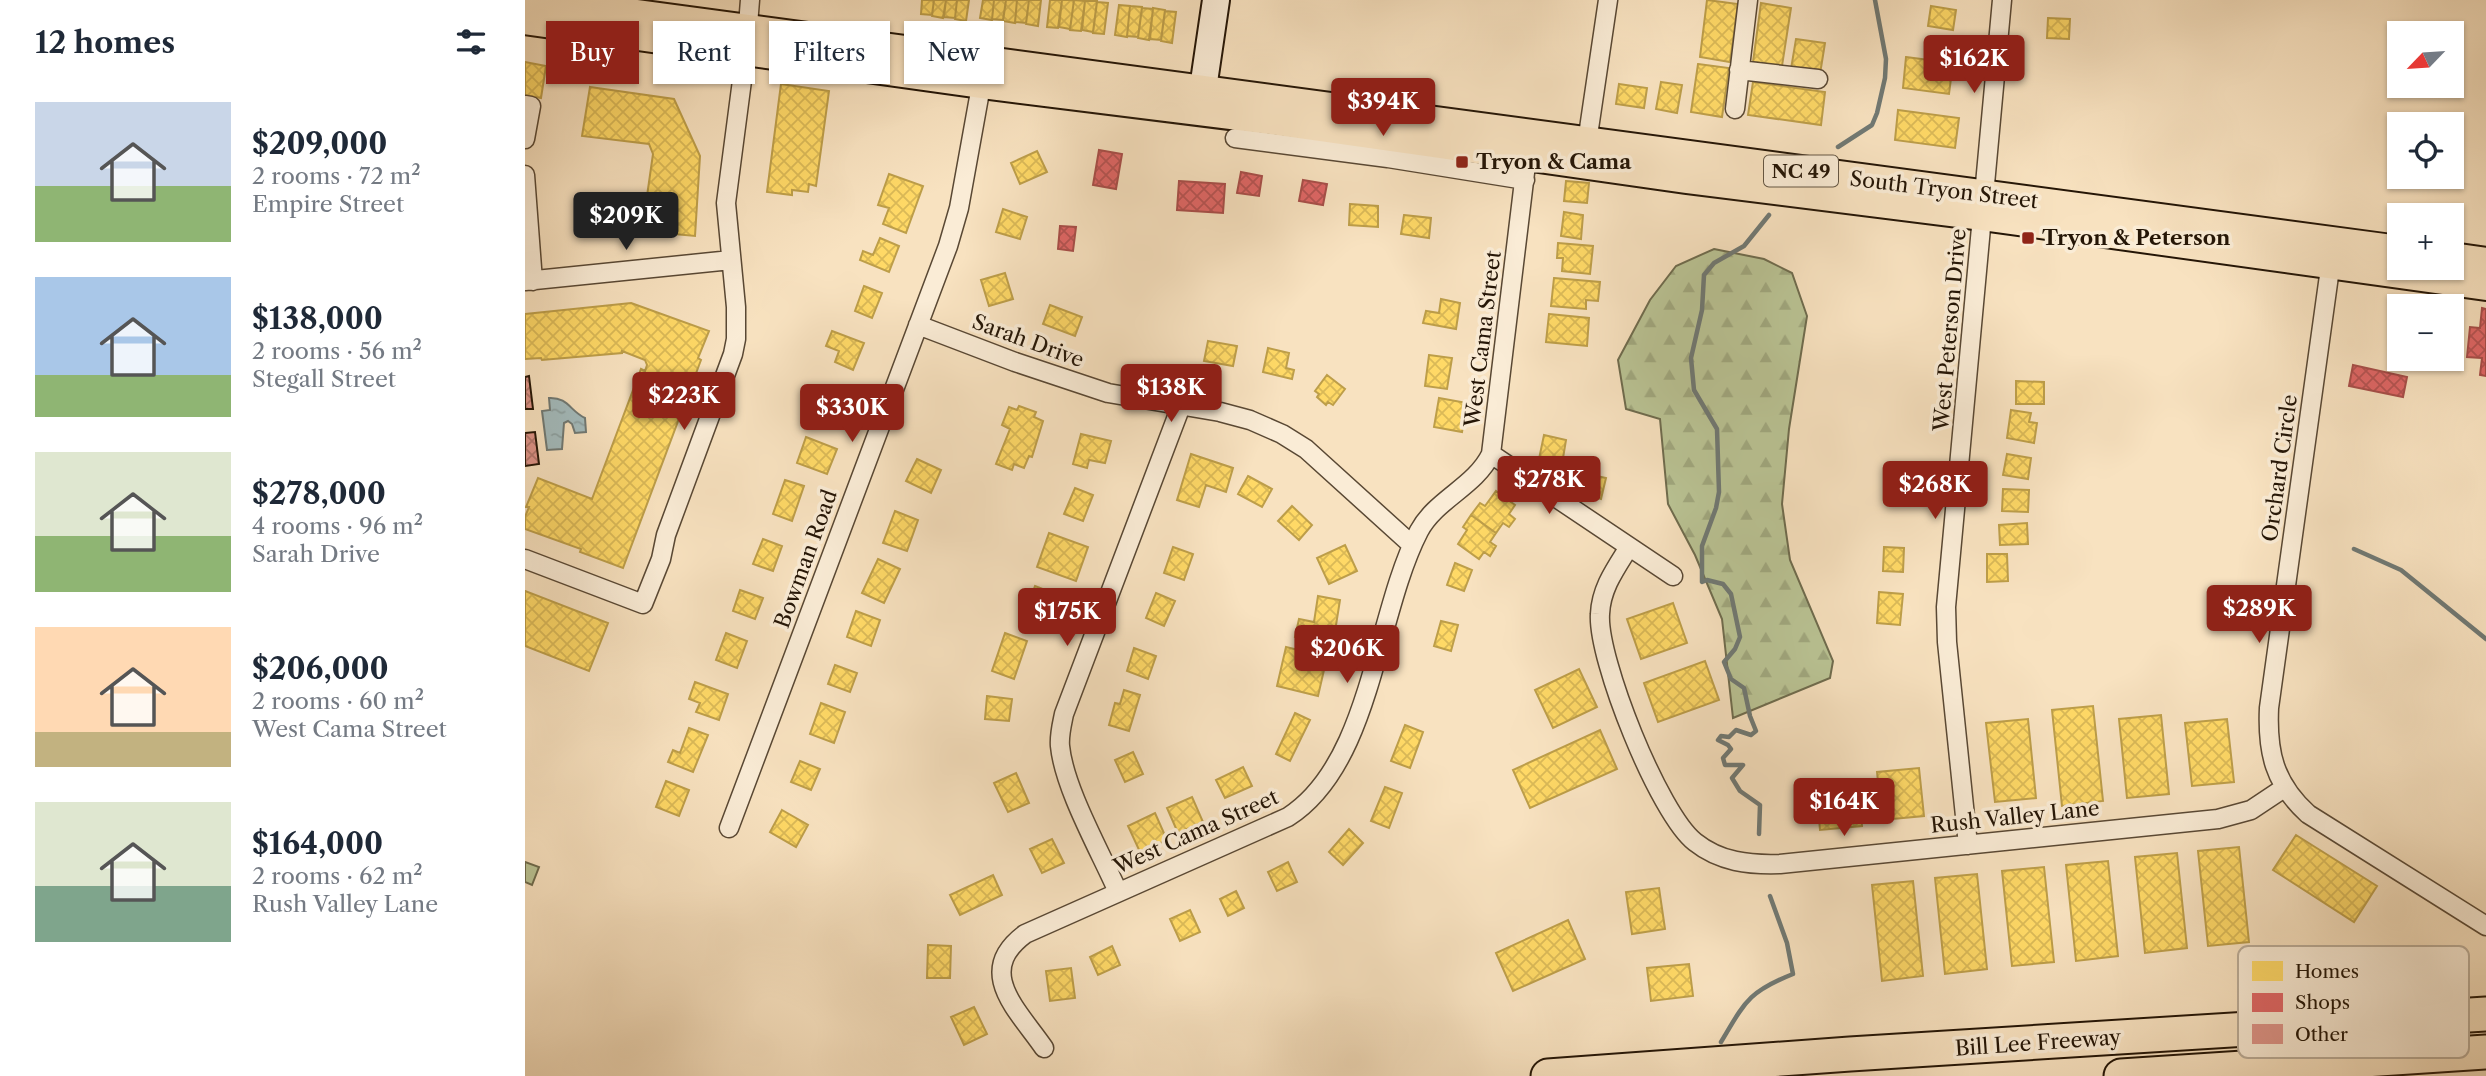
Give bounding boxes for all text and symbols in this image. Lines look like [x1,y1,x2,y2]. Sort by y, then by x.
chip: Buy [546,21,639,84]
chip: Rent [653,21,755,84]
chip: Filters [769,21,890,84]
chip: New [904,21,1004,84]
north arrow [2387,21,2464,98]
map controls [2387,21,2464,371]
icon: filters [452,23,490,61]
text: 12 homes [35,24,175,61]
pin: $162K [1925,36,2023,95]
text: $162K [1940,44,2008,72]
pin: $394K [1334,78,1432,138]
text: $394K [1347,87,1419,115]
button: locate [2387,112,2464,189]
text: $209,000 [252,125,387,162]
icon: home [91,130,175,214]
place label: Tryon & Cama [1476,149,1632,174]
marker: Tryon & Cama [1454,154,1470,170]
road number: NC 49 [1764,155,1838,186]
text: 2 rooms · 72 m² [252,162,421,190]
street label: South Tryon Street [1848,166,2040,214]
text: Empire Street [252,190,404,218]
pin: $209K [577,192,675,252]
text: $209K [589,201,663,229]
button: + [2387,203,2464,280]
place label: Tryon & Peterson [2042,225,2231,250]
street label: West Peterson Drive [1928,228,1971,433]
marker: Tryon & Peterson [2020,230,2036,246]
street label: West Cama Street [1459,249,1506,430]
button: − [2387,294,2464,371]
text: $138,000 [252,300,383,337]
icon: home [91,305,175,389]
street label: Sarah Drive [969,309,1087,372]
text: 2 rooms · 56 m² [252,337,422,365]
pin: $138K [1122,364,1220,424]
text: Stegall Street [252,365,396,393]
pin: $223K [635,372,733,432]
text: $138K [1137,373,1205,401]
text: $223K [648,381,720,409]
pin: $330K [803,384,901,444]
text: $330K [816,393,888,421]
street label: Orchard Circle [2257,393,2302,543]
pin: $278K [1500,456,1598,516]
pin: $268K [1886,462,1984,521]
text: $278K [1514,465,1584,493]
text: $268K [1899,470,1971,498]
text: $278,000 [252,475,386,512]
icon: home [91,480,175,564]
street label: Bowman Road [769,486,842,632]
text: 4 rooms · 96 m² [252,512,423,540]
text: Sarah Drive [252,540,380,568]
pin: $289K [2210,586,2308,645]
pin: $175K [1018,588,1116,648]
text: $289K [2223,594,2295,622]
text: $175K [1034,597,1100,625]
pin: $206K [1298,626,1396,685]
text: $206K [1310,634,1384,662]
text: $206,000 [252,650,389,687]
icon: home [91,655,175,739]
text: 2 rooms · 60 m² [252,687,424,715]
text: West Cama Street [252,715,447,743]
pin: $164K [1795,778,1893,838]
street label: West Cama Street [1109,784,1283,880]
text: $164K [1810,787,1878,815]
street label: Rush Valley Lane [1929,795,2101,838]
text: $164,000 [252,825,383,862]
icon: home [91,830,175,914]
text: 2 rooms · 62 m² [252,862,423,890]
text: Rush Valley Lane [252,890,438,918]
legend [2238,946,2469,1058]
text: Homes [2295,960,2359,983]
text: Shops [2295,991,2350,1014]
text: Other [2295,1023,2348,1046]
street label: Bill Lee Freeway [1954,1024,2122,1061]

